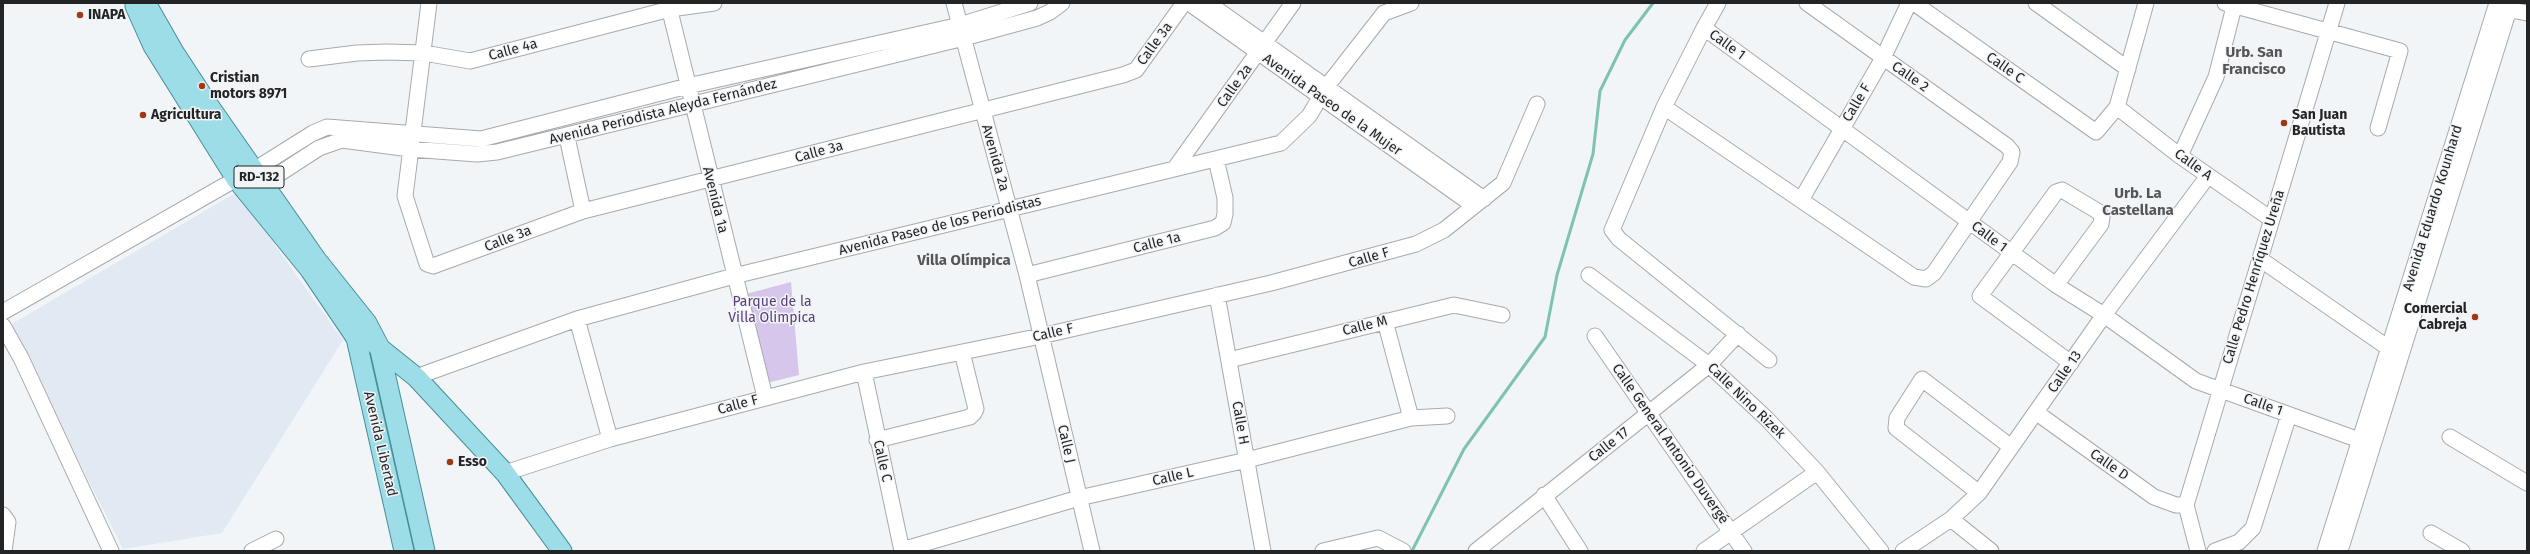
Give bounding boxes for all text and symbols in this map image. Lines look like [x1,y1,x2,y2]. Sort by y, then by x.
place label: INAPA [88,7,125,23]
marker: INAPA [75,10,85,20]
street label: Calle 3a [1134,19,1176,69]
street label: Calle 1 [1706,26,1748,64]
street label: Calle 4a [487,35,539,65]
district label: Urb. San Francisco [2222,44,2286,79]
street label: Calle C [1983,49,2027,87]
street label: Avenida Paseo de la Mujer [1259,50,1405,160]
street label: Calle 2 [1888,58,1932,96]
street label: Calle 2a [1214,61,1256,111]
place label: Cristian motors 8971 [210,70,287,102]
street label: Avenida Periodista Aleyda Fernández [547,76,779,148]
marker: Cristian motors 8971 [197,81,207,91]
street label: Calle F [1839,81,1875,125]
place label: Agricultura [151,107,221,123]
place label: San Juan Bautista [2292,107,2347,140]
marker: Agricultura [138,110,148,120]
marker: San Juan Bautista [2279,118,2289,128]
street label: Avenida 2a [977,123,1013,193]
street label: Avenida Eduardo Kounhard [2400,123,2466,293]
street label: Calle 3a [793,138,845,166]
street label: Calle A [2171,146,2215,184]
street label: Avenida 1a [699,165,731,235]
road number: RD-132 [234,166,284,188]
district label: Urb. La Castellana [2102,185,2174,220]
street label: Calle Pedro Henríquez Ureña [2219,188,2289,366]
street label: Avenida Paseo de los Periodistas [837,193,1043,259]
street label: Calle 1 [1968,218,2010,256]
street label: Calle 3a [482,222,534,256]
street label: Calle 1a [1132,229,1182,257]
street label: Calle F [1347,244,1391,272]
district label: Villa Olímpica [917,252,1011,270]
park label: Parque de la Villa Olimpica [728,294,816,326]
place label: Comercial Cabreja [2404,301,2467,334]
street label: Calle M [1341,312,1389,340]
marker: Comercial Cabreja [2470,312,2480,322]
street label: Calle F [1031,320,1075,346]
street label: Calle 13 [2044,348,2086,396]
street label: Calle Nino Rizek [1704,360,1788,442]
street label: Calle General Antonio Duvergé [1608,361,1732,527]
street label: Avenida Libertad [360,390,400,498]
street label: Calle 1 [2241,390,2285,420]
street label: Calle F [716,392,760,418]
street label: Calle H [1228,400,1252,446]
street label: Calle J [1053,423,1079,465]
street label: Calle 17 [1585,424,1633,466]
street label: Calle C [869,438,895,484]
street label: Calle D [2086,446,2132,484]
place label: Esso [458,454,487,470]
marker: Esso [445,457,455,467]
street label: Calle L [1151,464,1195,490]

